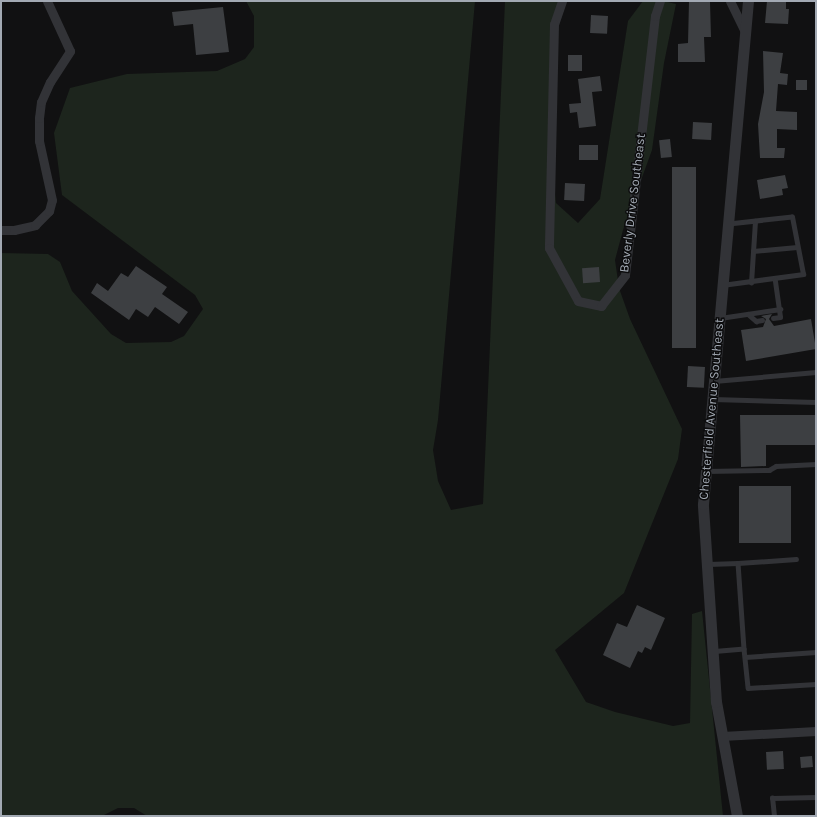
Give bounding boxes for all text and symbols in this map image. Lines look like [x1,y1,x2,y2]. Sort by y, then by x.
street label: Beverly Drive Southeast [617,133,649,273]
street label: Chesterfield Avenue Southeast [696,318,728,500]

